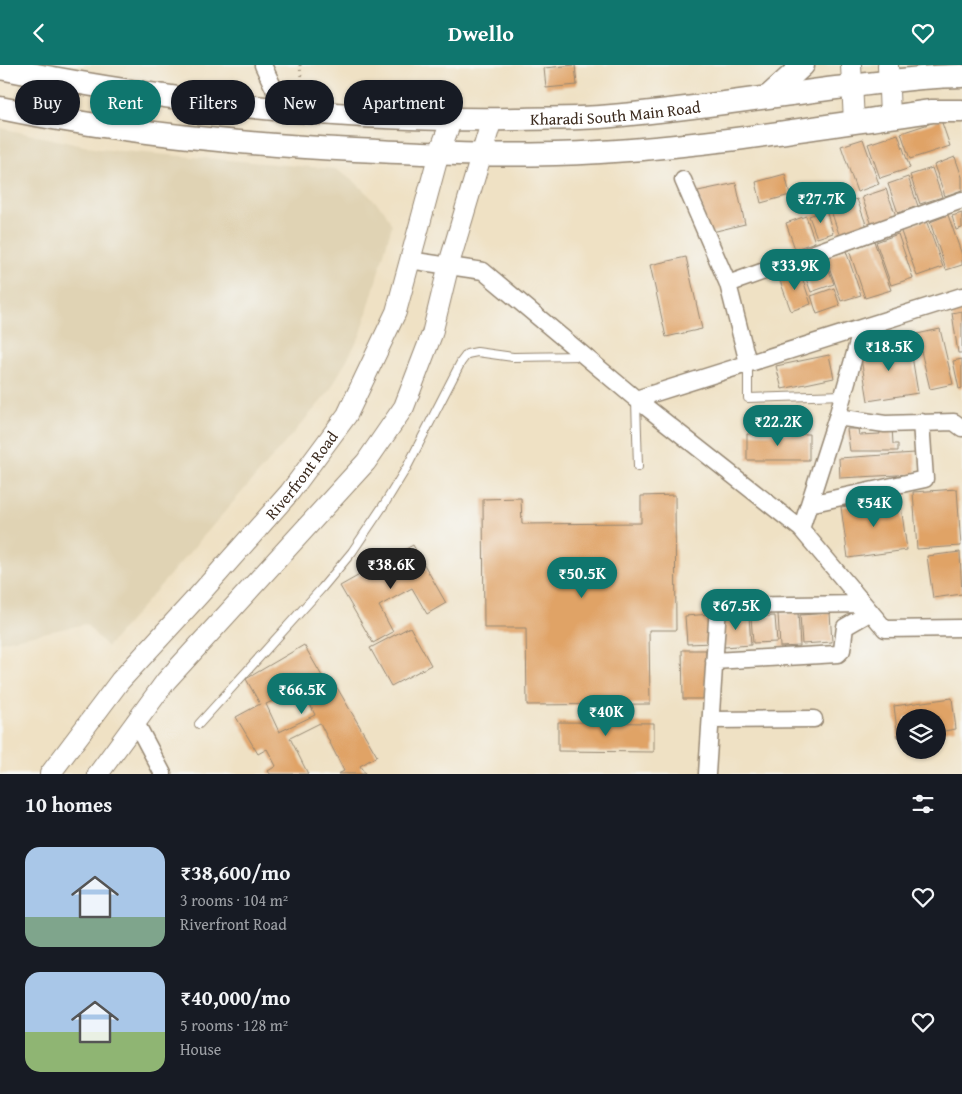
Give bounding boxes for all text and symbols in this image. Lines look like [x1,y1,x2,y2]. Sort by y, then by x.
text: Dwello [448,17,514,49]
icon: back [25,19,53,47]
icon: heart [909,19,937,47]
chip: Buy [15,80,80,125]
chip: Rent [90,80,161,125]
chip: Filters [171,80,255,125]
chip: New [265,80,334,125]
chip: Apartment [344,80,463,125]
street label: Kharadi South Main Road [530,94,702,131]
pin: ₹27.7K [780,181,862,224]
text: ₹27.7K [797,186,845,210]
pin: ₹33.9K [754,249,836,291]
text: ₹33.9K [771,253,819,277]
pin: ₹18.5K [848,329,930,372]
text: ₹18.5K [865,334,913,358]
pin: ₹22.2K [737,405,819,447]
text: ₹22.2K [754,409,802,433]
street label: Riverfront Road [259,425,344,525]
pin: ₹54K [844,485,904,528]
text: ₹54K [857,490,891,514]
pin: ₹38.6K [350,547,432,590]
text: ₹38.6K [367,552,415,576]
pin: ₹50.5K [541,557,623,599]
text: ₹50.5K [558,561,606,585]
pin: ₹67.5K [695,589,777,631]
text: ₹67.5K [712,593,760,617]
pin: ₹66.5K [261,673,343,715]
text: ₹66.5K [278,677,326,701]
pin: ₹40K [576,695,636,737]
text: ₹40K [589,699,623,723]
map controls [896,709,946,759]
button: layers [896,709,946,759]
text: 10 homes [25,789,112,820]
icon: filters [909,790,937,818]
text: ₹38,600/mo [180,857,290,888]
icon: home [65,867,125,927]
icon: heart [909,883,937,911]
text: 3 rooms · 104 m² [180,888,288,912]
text: Riverfront Road [180,912,287,936]
text: ₹40,000/mo [180,982,290,1013]
icon: home [65,992,125,1052]
icon: heart [909,1008,937,1036]
text: 5 rooms · 128 m² [180,1013,288,1037]
text: House [180,1037,221,1061]

